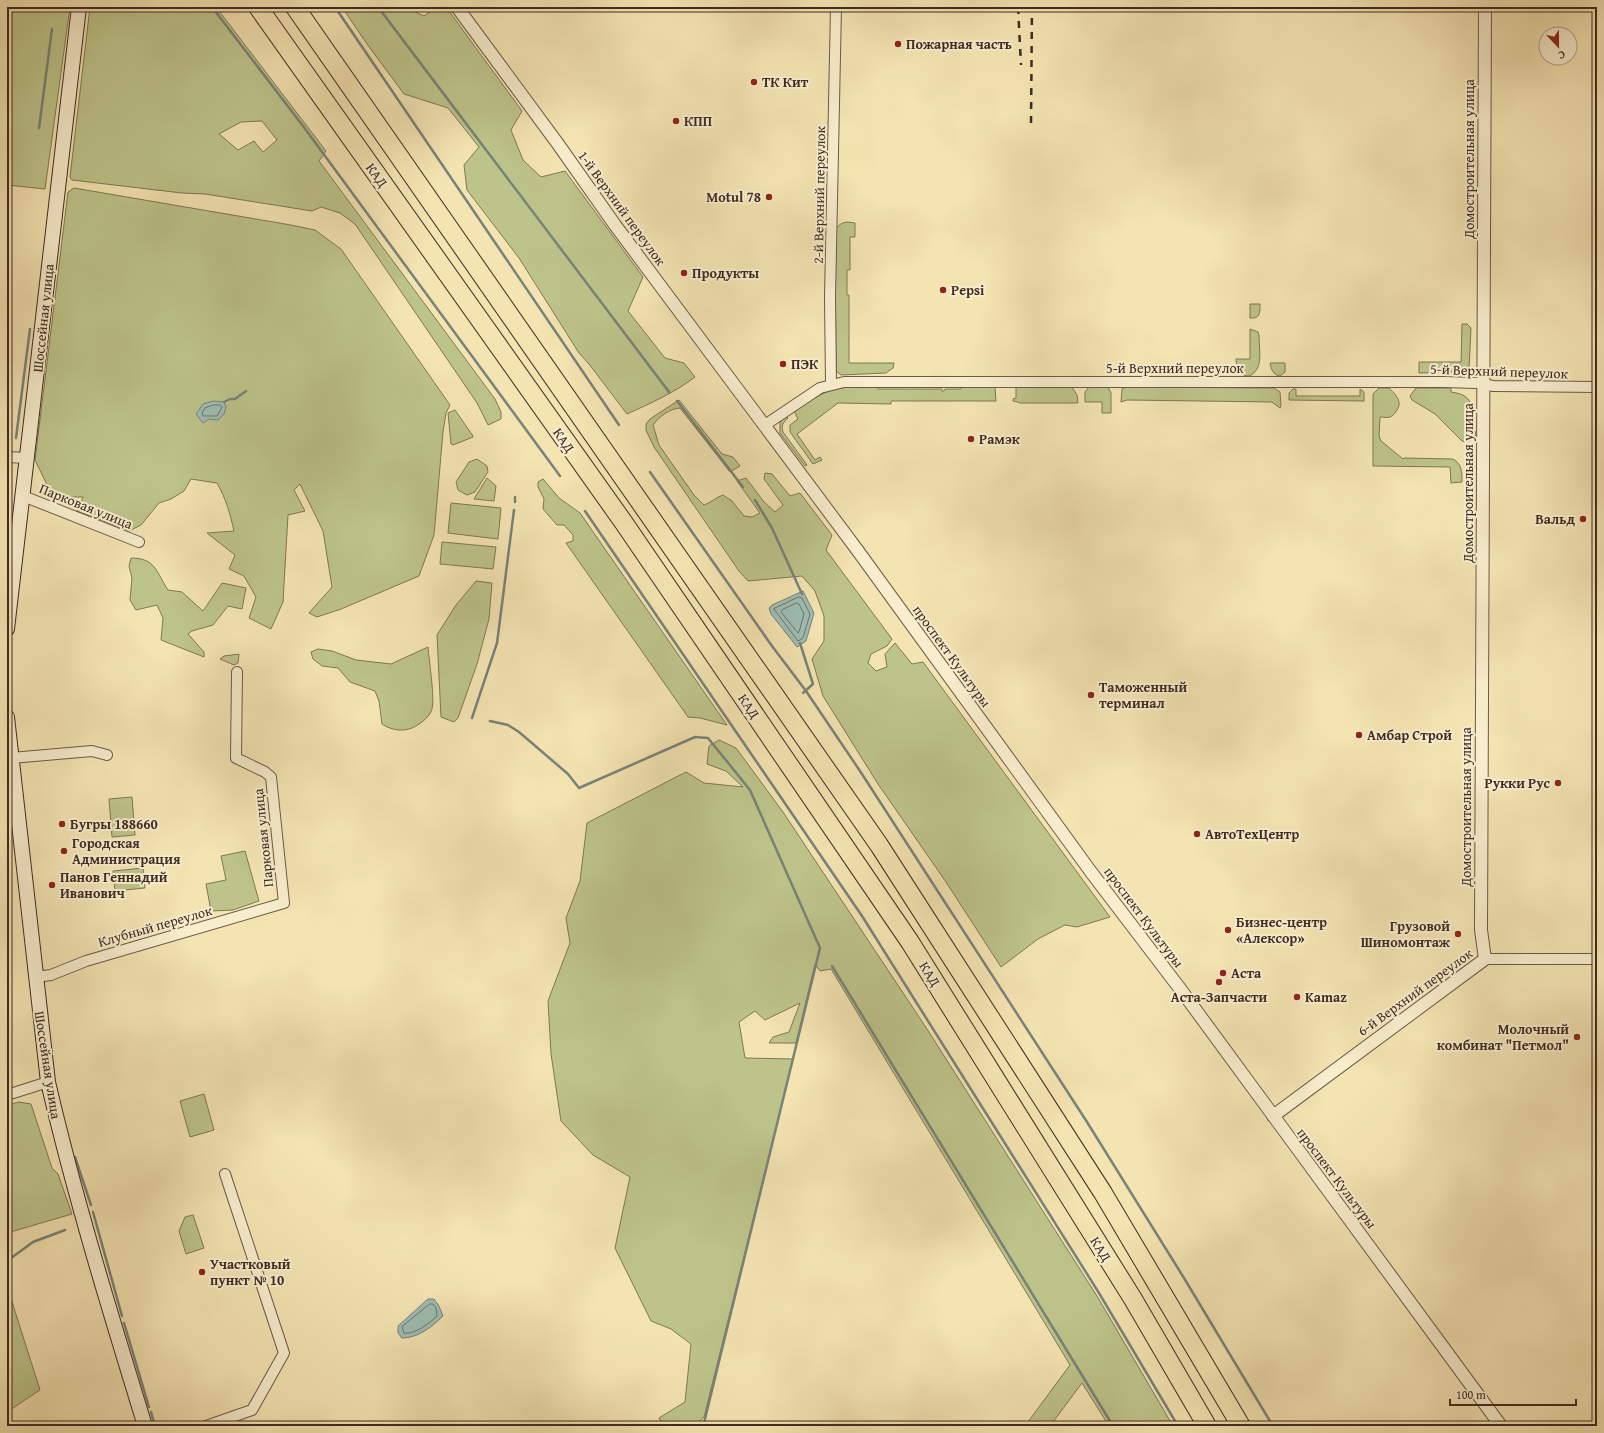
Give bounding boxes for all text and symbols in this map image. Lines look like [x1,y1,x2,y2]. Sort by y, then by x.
north arrow [1538,26,1578,66]
place label: Пожарная часть [906,34,1012,54]
marker: Пожарная часть [893,39,903,49]
text: С [1556,47,1568,64]
place label: ТК Кит [762,72,809,92]
marker: ТК Кит [749,77,759,87]
street label: Домостроительная улица [1459,79,1479,240]
place label: КПП [684,111,713,131]
marker: КПП [671,116,681,126]
street label: 2-й Верхний переулок [808,125,830,264]
street label: 1-й Верхний переулок [573,146,671,270]
street label: КАД [361,159,393,191]
place label: Motul 78 [706,187,761,207]
marker: Motul 78 [764,192,774,202]
street label: Шоссейная улица [27,262,59,373]
place label: Продукты [692,263,759,283]
marker: Продукты [679,268,689,278]
place label: Pepsi [951,280,985,300]
marker: Pepsi [938,285,948,295]
place label: ПЭК [791,354,819,374]
street label: 5-й Верхний переулок [1106,358,1245,378]
marker: ПЭК [778,359,788,369]
street label: 5-й Верхний переулок [1430,359,1569,383]
street label: Домостроительная улица [1458,403,1478,564]
street label: КАД [548,424,580,456]
place label: Рамэк [979,429,1021,449]
marker: Рамэк [966,434,976,444]
street label: Парковая улица [36,478,136,534]
place label: Вальд [1535,509,1575,529]
marker: Вальд [1578,514,1588,524]
street label: проспект Культуры [908,601,996,711]
place label: Таможенный терминал [1099,677,1187,713]
street label: КАД [733,690,765,722]
marker: Таможенный терминал [1086,690,1096,700]
place label: Амбар Строй [1367,725,1452,745]
street label: Домостроительная улица [1456,727,1476,888]
marker: Амбар Строй [1354,730,1364,740]
place label: Рукки Рус [1485,773,1551,793]
marker: Рукки Рус [1553,778,1563,788]
street label: Парковая улица [248,787,278,888]
place label: Бугры 188660 [70,814,158,834]
marker: Бугры 188660 [57,819,67,829]
place label: АвтоТехЦентр [1205,824,1299,844]
marker: АвтоТехЦентр [1192,829,1202,839]
place label: Городская Администрация [72,833,181,869]
marker: Городская Администрация [59,846,69,856]
street label: проспект Культуры [1099,862,1189,972]
place label: Панов Геннадий Иванович [60,867,168,903]
marker: Панов Геннадий Иванович [47,880,57,890]
street label: Клубный переулок [96,900,215,952]
place label: Бизнес-центр «Алексор» [1236,912,1327,948]
place label: Грузовой Шиномонтаж [1361,916,1451,952]
marker: Бизнес-центр «Алексор» [1223,925,1233,935]
marker: Грузовой Шиномонтаж [1453,929,1463,939]
street label: 6-й Верхний переулок [1353,943,1477,1041]
street label: КАД [915,958,945,990]
place label: Аста [1231,963,1262,983]
marker: Аста [1218,968,1228,978]
marker: Аста-Запчасти [1214,977,1224,987]
place label: Аста-Запчасти [1171,987,1268,1007]
place label: Kamaz [1305,987,1347,1007]
marker: Kamaz [1292,992,1302,1002]
street label: Шоссейная улица [30,1010,66,1121]
place label: Молочный комбинат "Петмол" [1437,1019,1569,1055]
marker: Молочный комбинат "Петмол" [1572,1032,1582,1042]
street label: проспект Культуры [1292,1123,1382,1233]
street label: КАД [1086,1233,1116,1265]
place label: Участковый пункт № 10 [210,1254,291,1290]
marker: Участковый пункт № 10 [197,1267,207,1277]
scale bar [1450,1381,1576,1407]
text: 100 m [1456,1386,1486,1403]

